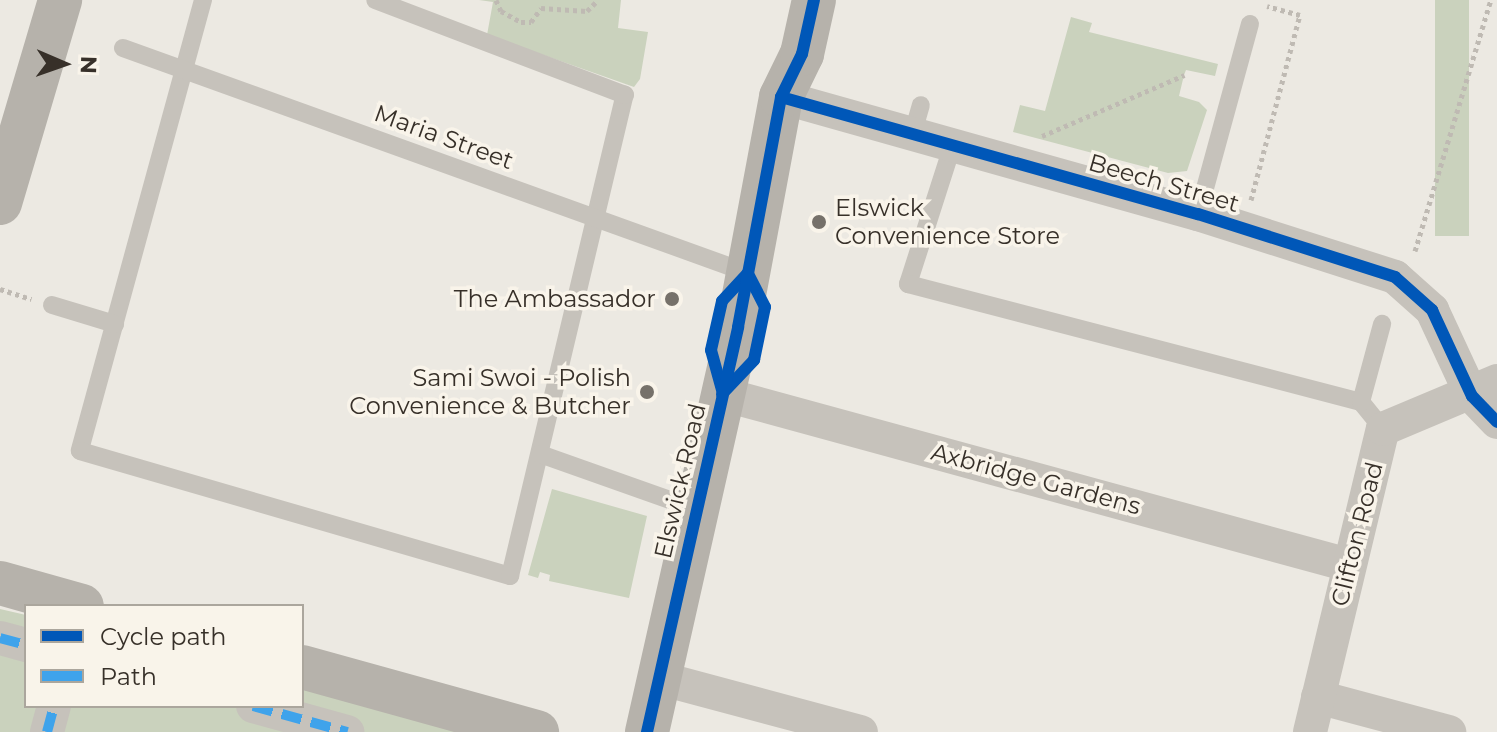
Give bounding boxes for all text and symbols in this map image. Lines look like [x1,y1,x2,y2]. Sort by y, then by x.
north arrow [24,24,104,104]
text: N [75,55,102,74]
street label: Maria Street [370,99,518,175]
street label: Beech Street [1085,148,1243,218]
place label: Elswick Convenience Store [835,194,1060,250]
marker: Elswick Convenience Store [810,213,828,231]
place label: The Ambassador [454,285,656,313]
marker: The Ambassador [663,290,681,308]
place label: Sami Swoi - Polish Convenience & Butcher [349,364,631,420]
marker: Sami Swoi - Polish Convenience & Butcher [638,383,656,401]
street label: Elswick Road [648,401,712,561]
street label: Axbridge Gardens [928,437,1144,521]
street label: Clifton Road [1325,459,1389,609]
legend [24,604,304,708]
text: Cycle path [100,622,227,651]
text: Path [100,662,157,691]

